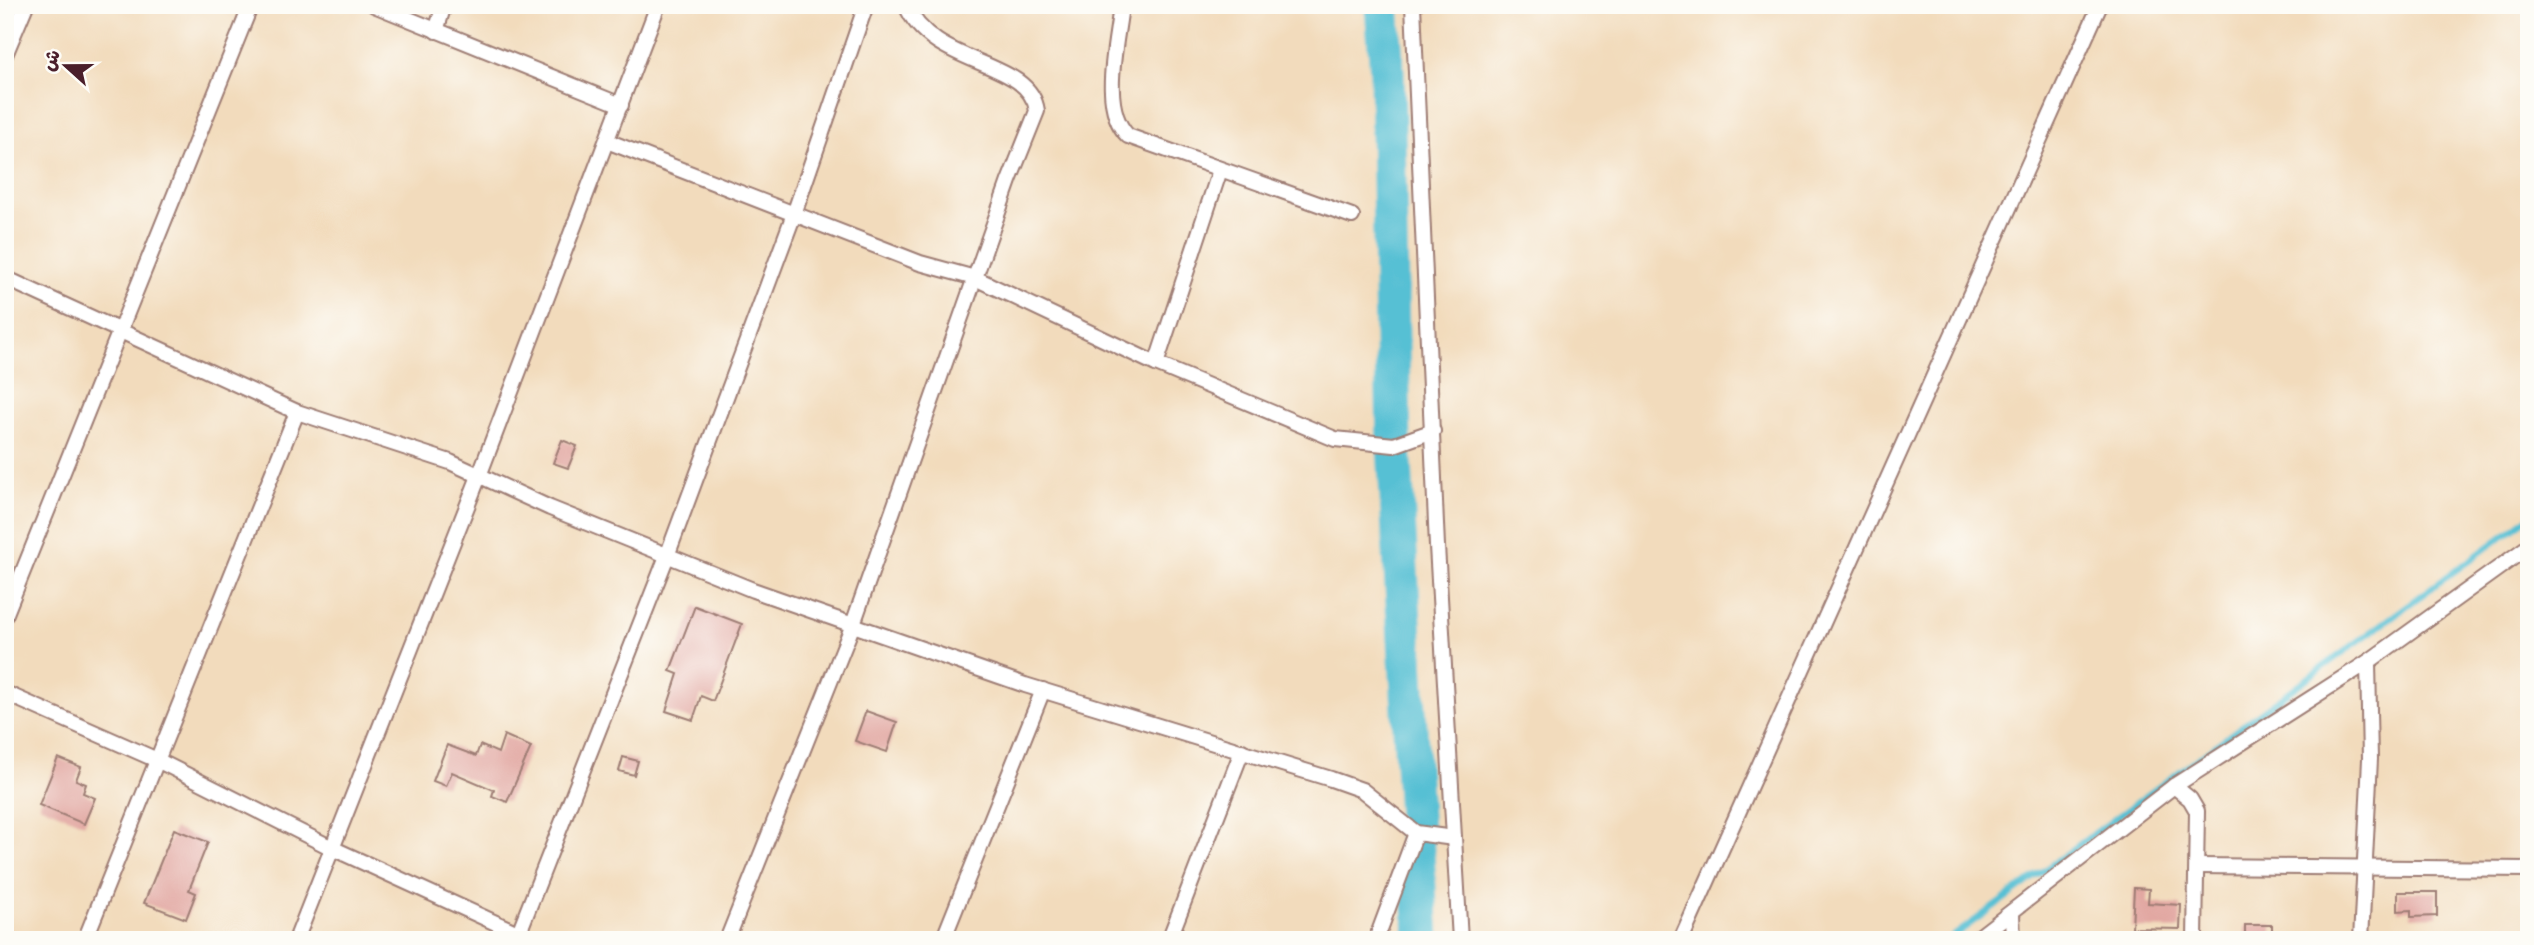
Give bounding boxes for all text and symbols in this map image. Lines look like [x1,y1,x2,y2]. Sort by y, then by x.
north arrow [32,32,102,102]
text: ش [37,46,65,74]

